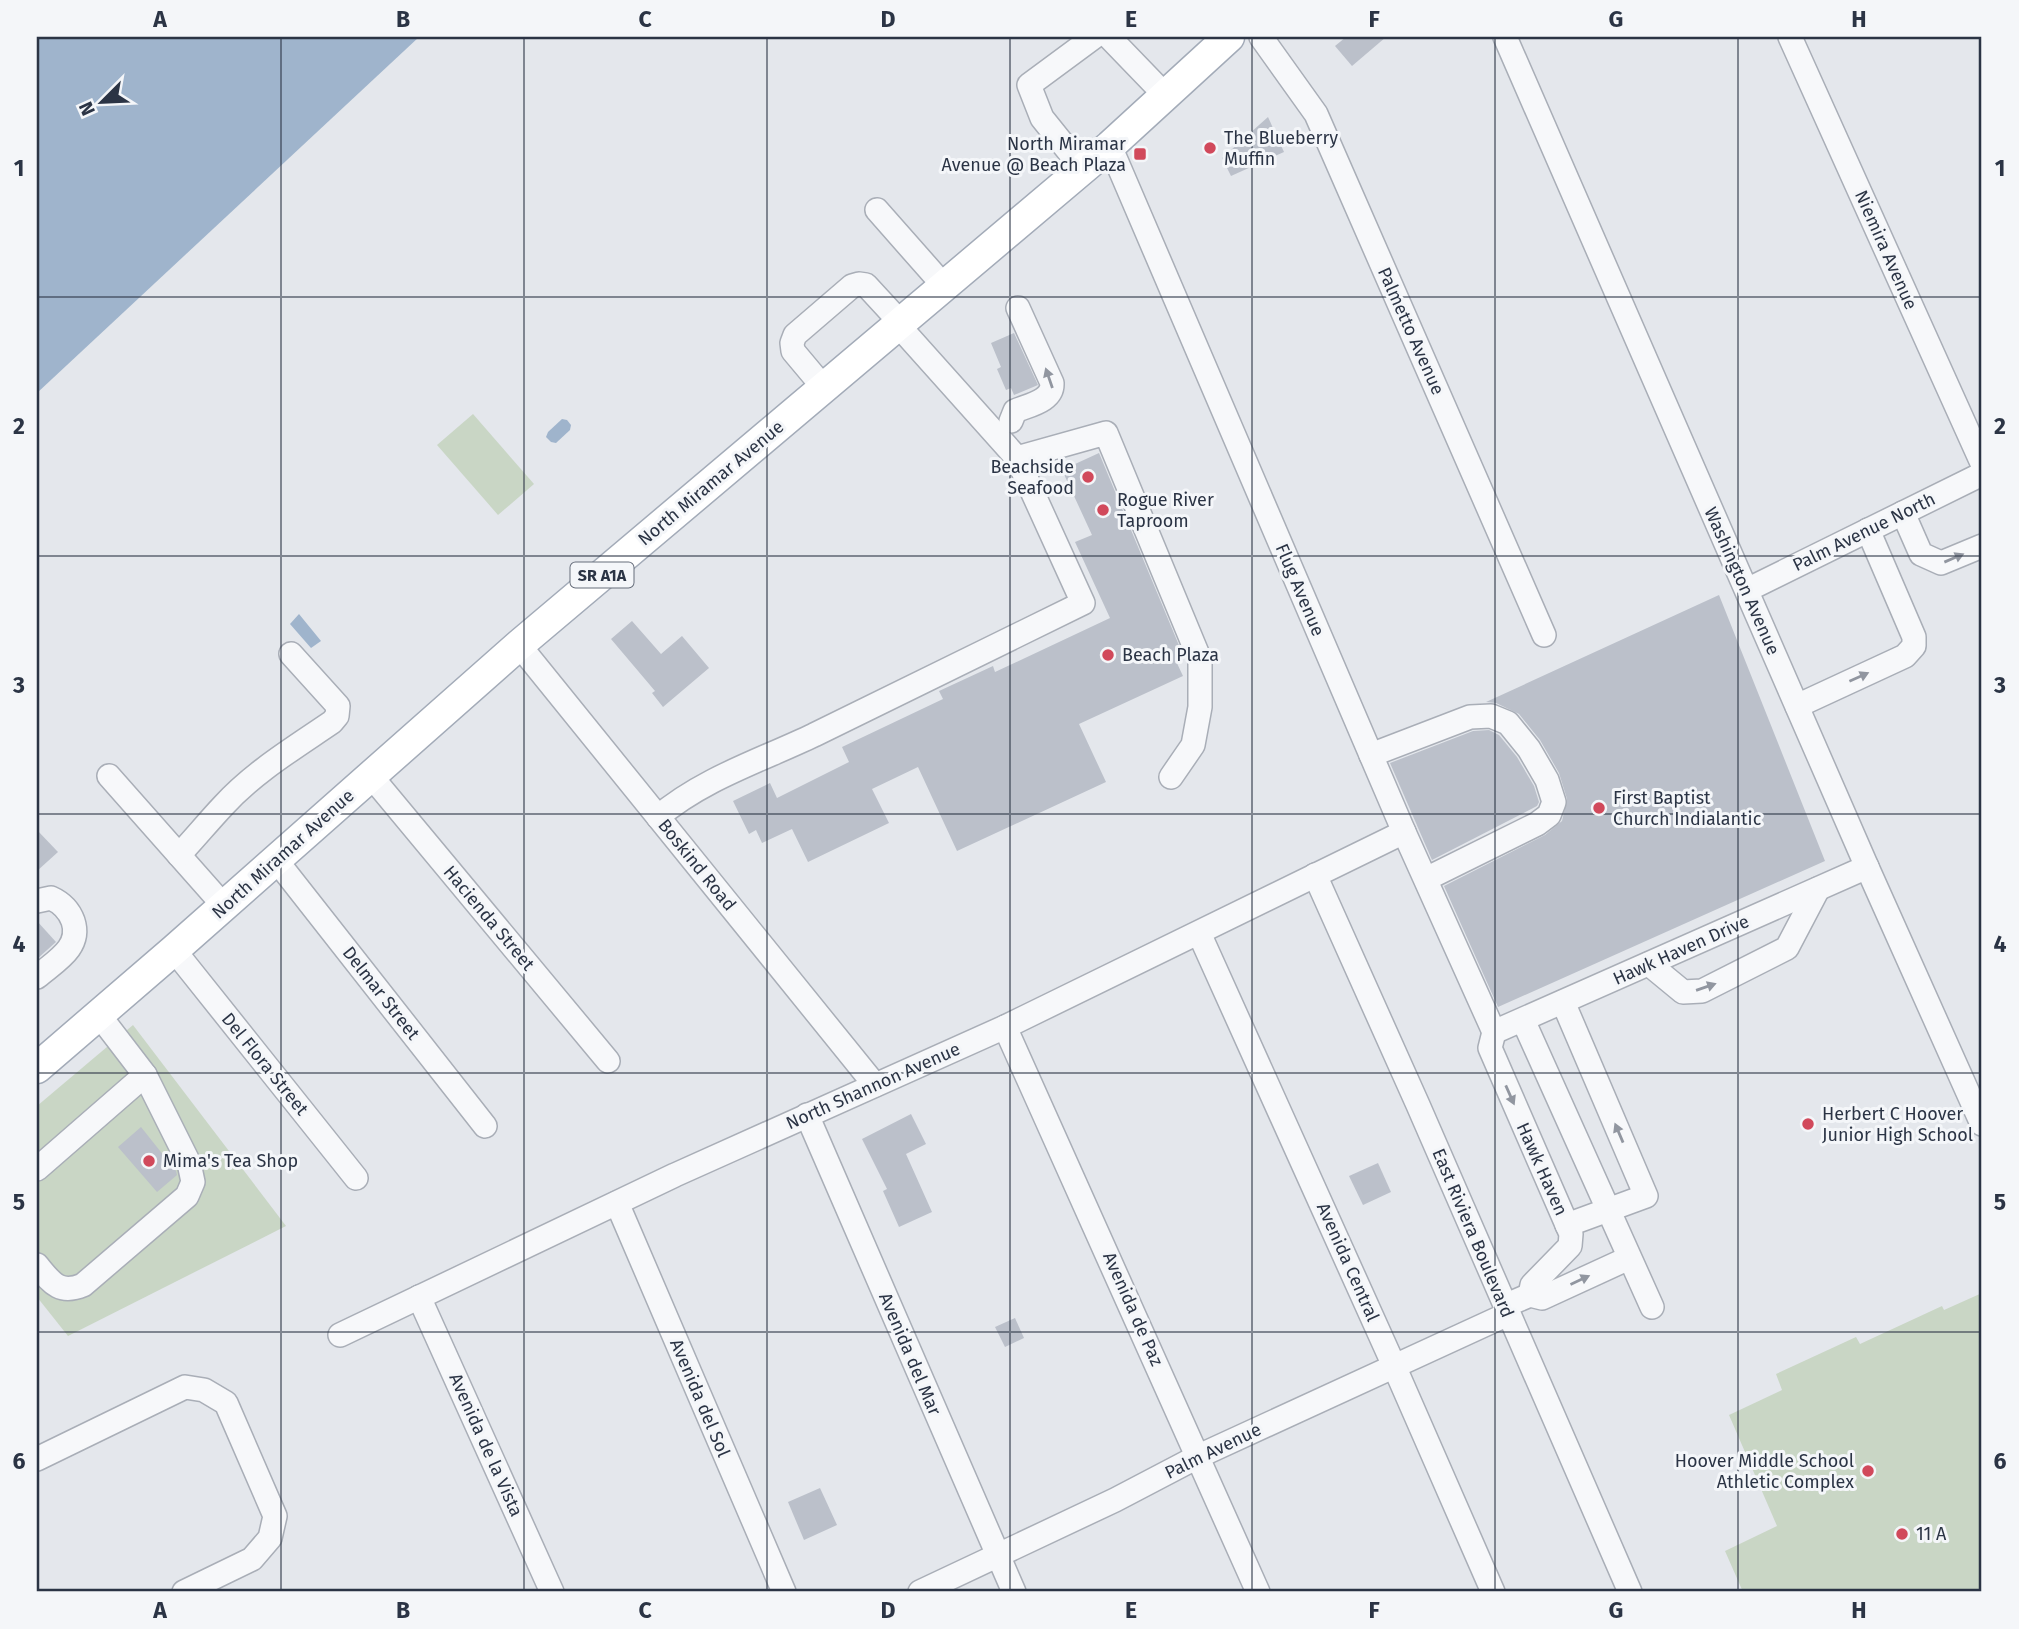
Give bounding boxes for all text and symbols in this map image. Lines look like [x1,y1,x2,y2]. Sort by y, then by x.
text: A [152,5,167,33]
text: B [396,5,410,33]
text: C [638,5,652,33]
text: D [881,5,896,33]
text: E [1125,5,1137,33]
text: F [1368,5,1380,33]
text: G [1609,5,1623,33]
text: H [1851,5,1867,33]
north arrow [66,66,136,136]
text: N [74,98,100,119]
place label: The Blueberry Muffin [1224,127,1338,170]
place label: North Miramar Avenue @ Beach Plaza [941,133,1126,176]
marker: The Blueberry Muffin [1202,140,1218,156]
marker: North Miramar Avenue @ Beach Plaza [1132,146,1148,162]
text: 1 [14,154,24,182]
text: 1 [1995,154,2005,182]
street label: Niemira Avenue [1850,187,1922,313]
street label: Palmetto Avenue [1373,264,1449,398]
one-way arrow [1043,367,1053,388]
text: 2 [13,412,25,440]
text: 2 [1994,412,2006,440]
street label: North Miramar Avenue [634,416,788,550]
place label: Beachside Seafood [990,456,1074,499]
marker: Beachside Seafood [1080,469,1096,485]
street label: Palm Avenue North [1789,488,1939,576]
place label: Rogue River Taproom [1117,489,1214,532]
marker: Rogue River Taproom [1095,502,1111,518]
street label: Washington Avenue [1699,504,1785,658]
street label: Flug Avenue [1271,540,1329,640]
one-way arrow [1943,552,1964,563]
road number: SR A1A [570,562,634,588]
place label: Beach Plaza [1122,644,1219,666]
marker: Beach Plaza [1100,647,1116,663]
text: 3 [12,671,25,699]
one-way arrow [1848,671,1869,682]
text: 3 [1993,671,2006,699]
street label: North Miramar Avenue [207,784,359,924]
place label: First Baptist Church Indialantic [1613,787,1762,830]
marker: First Baptist Church Indialantic [1591,800,1607,816]
street label: Boskind Road [653,815,741,915]
street label: Hacienda Street [439,861,540,975]
street label: Hawk Haven Drive [1610,910,1752,990]
text: 4 [13,930,26,958]
text: 4 [1994,930,2007,958]
street label: Delmar Street [338,942,425,1044]
one-way arrow [1696,981,1717,992]
street label: Del Flora Street [217,1008,313,1120]
street label: North Shannon Avenue [782,1038,964,1134]
one-way arrow [1505,1085,1516,1106]
place label: Herbert C Hoover Junior High School [1822,1103,1973,1146]
marker: Herbert C Hoover Junior High School [1800,1116,1816,1132]
street label: Hawk Haven [1512,1119,1572,1219]
one-way arrow [1613,1123,1625,1143]
street label: East Riviera Boulevard [1427,1145,1519,1321]
place label: Mima's Tea Shop [163,1150,298,1172]
marker: Mima's Tea Shop [141,1153,157,1169]
text: 5 [13,1188,25,1216]
text: 5 [1994,1188,2006,1216]
street label: Avenida Central [1312,1199,1384,1325]
street label: Avenida de Paz [1098,1249,1168,1369]
one-way arrow [1570,1274,1590,1286]
street label: Avenida del Mar [874,1289,946,1419]
street label: Avenida del Sol [665,1336,735,1460]
street label: Avenida de la Vista [445,1370,527,1520]
street label: Palm Avenue [1161,1418,1265,1484]
text: 6 [13,1447,26,1475]
text: 6 [1994,1447,2007,1475]
place label: Hoover Middle School Athletic Complex [1675,1450,1854,1493]
marker: Hoover Middle School Athletic Complex [1860,1463,1876,1479]
place label: 11 A [1916,1523,1947,1545]
marker: 11 A [1894,1526,1910,1542]
text: A [152,1596,167,1624]
text: B [396,1596,410,1624]
text: C [638,1596,652,1624]
text: D [881,1596,896,1624]
text: E [1125,1596,1137,1624]
text: F [1368,1596,1380,1624]
text: G [1609,1596,1623,1624]
text: H [1851,1596,1867,1624]

